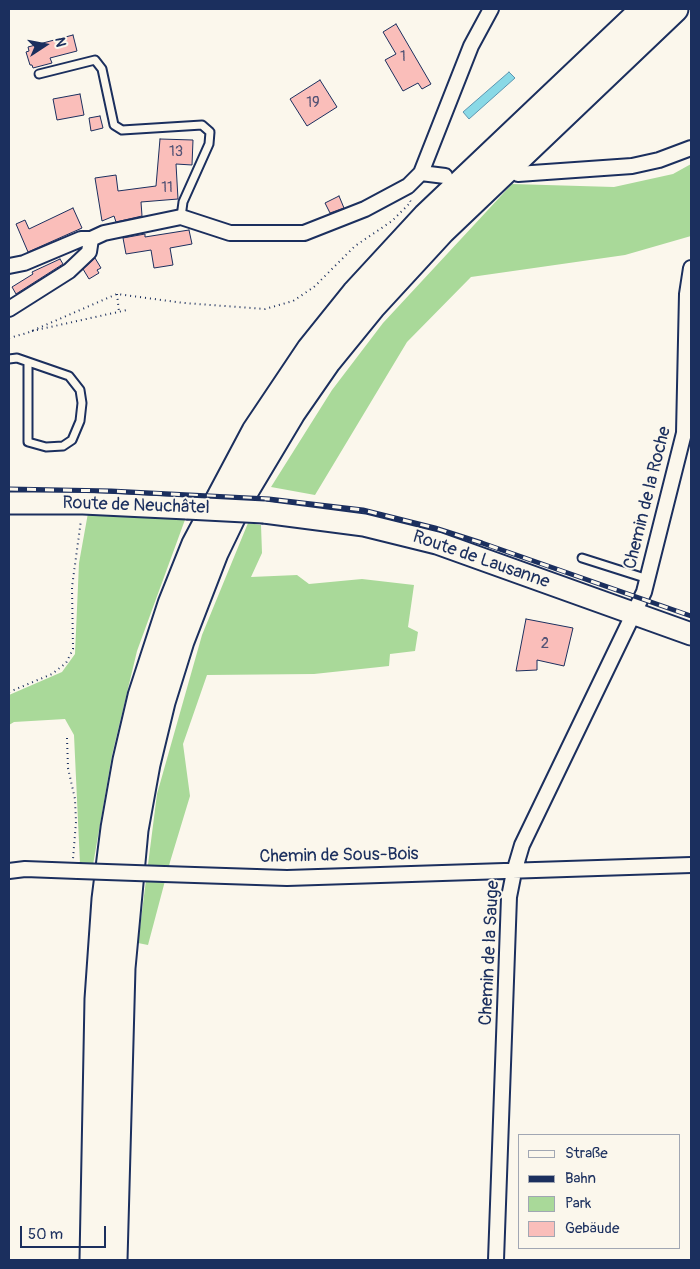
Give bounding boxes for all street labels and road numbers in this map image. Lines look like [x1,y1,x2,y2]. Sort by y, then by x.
street label: Chemin de la Roche [620,424,676,572]
street label: Route de Neuchâtel [62,493,210,519]
street label: Route de Lausanne [410,526,552,594]
street label: Chemin de Sous-Bois [259,844,419,868]
street label: Chemin de la Sauge [475,880,505,1026]

